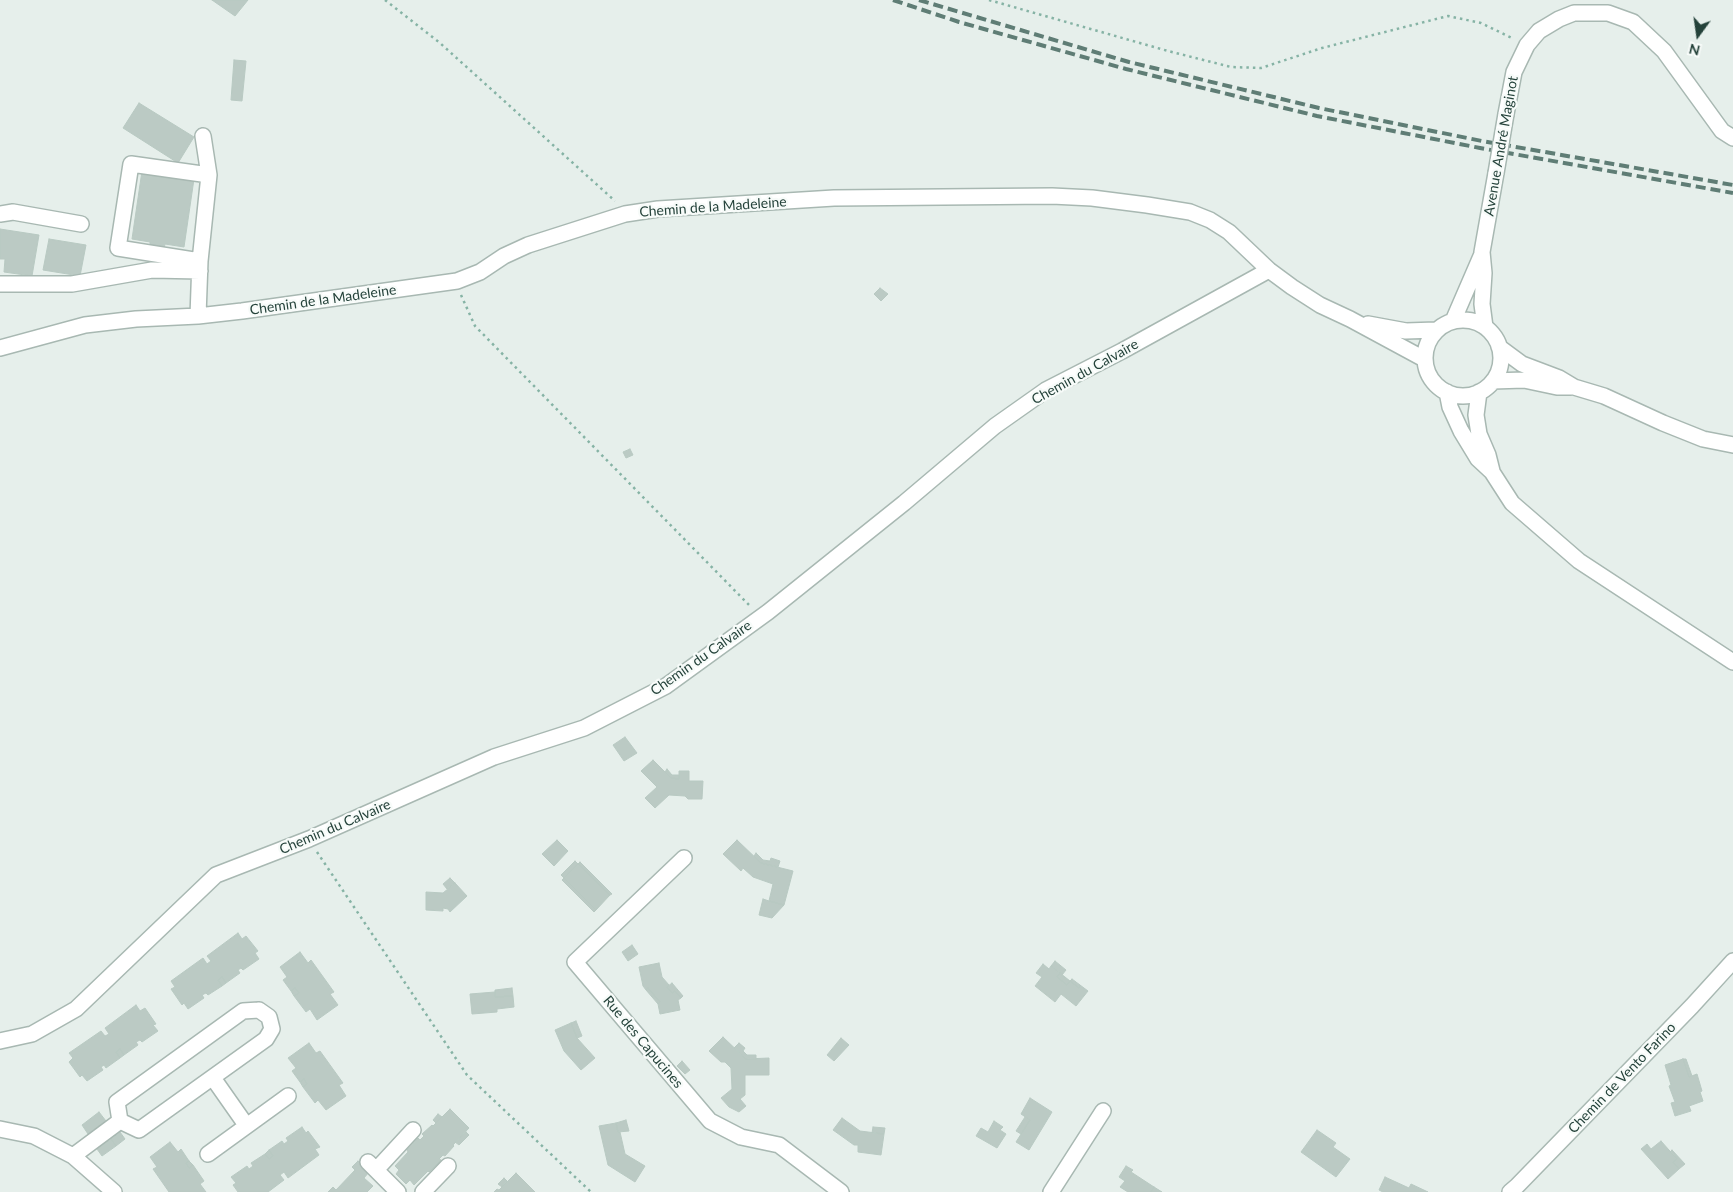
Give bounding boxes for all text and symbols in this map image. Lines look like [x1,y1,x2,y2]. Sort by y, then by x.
north arrow [1673,10,1723,60]
text: N [1687,40,1702,60]
street label: Avenue André Maginot [1480,75,1522,217]
street label: Chemin de la Madeleine [639,193,787,221]
street label: Chemin de la Madeleine [249,281,397,319]
street label: Chemin du Calvaire [1029,336,1141,408]
street label: Chemin du Calvaire [647,617,755,699]
street label: Chemin du Calvaire [277,796,393,858]
street label: Rue des Capucines [599,992,687,1092]
street label: Chemin de Vento Farino [1565,1019,1679,1137]

